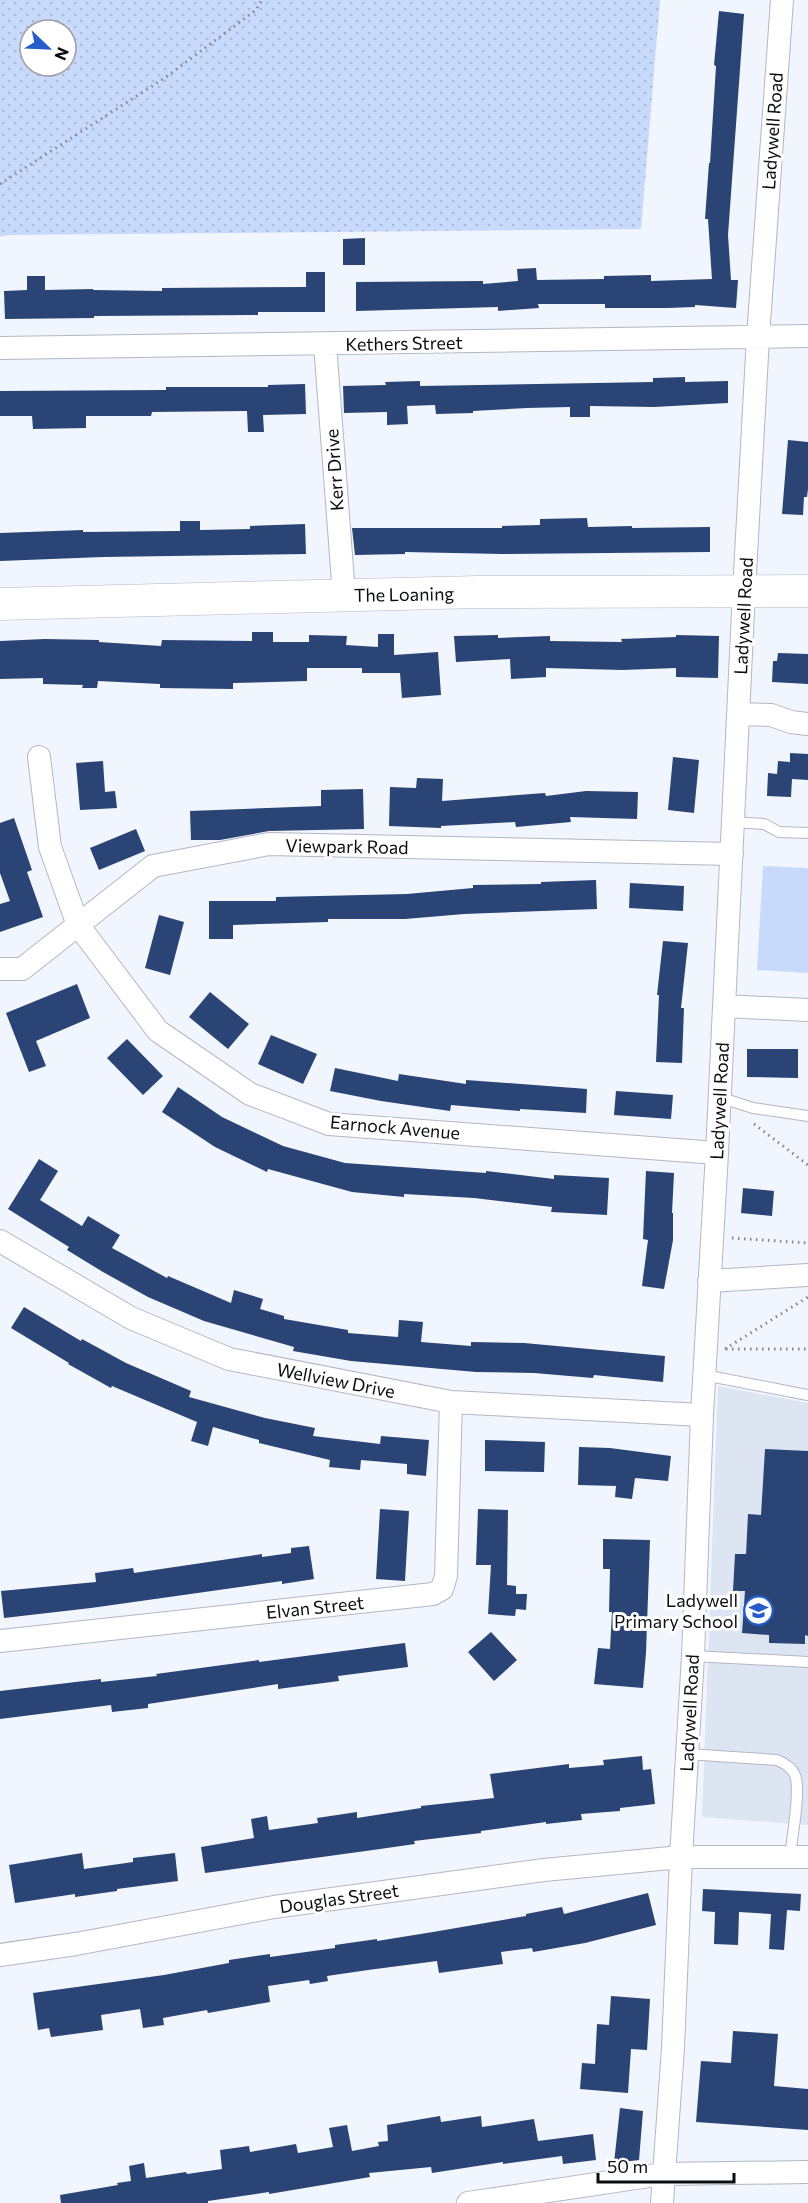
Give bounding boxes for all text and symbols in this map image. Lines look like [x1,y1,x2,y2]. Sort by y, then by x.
north arrow [18,18,78,78]
text: N [51,45,73,63]
street label: Ladywell Road [757,72,787,190]
street label: Kethers Street [345,331,463,355]
street label: Kerr Drive [320,428,348,512]
street label: Ladywell Road [729,557,757,675]
street label: The Loaning [354,582,455,606]
street label: Viewpark Road [285,834,409,858]
street label: Ladywell Road [705,1042,733,1160]
street label: Earnock Avenue [329,1110,461,1144]
street label: Wellview Drive [275,1358,397,1402]
place label: Ladywell Primary School [614,1589,738,1632]
street label: Elvan Street [265,1591,365,1623]
school or university icon: Ladywell Primary School [743,1594,775,1626]
street label: Ladywell Road [675,1654,703,1772]
street label: Douglas Street [278,1879,400,1917]
scale bar [598,2146,734,2184]
text: 50 m [607,2155,648,2177]

